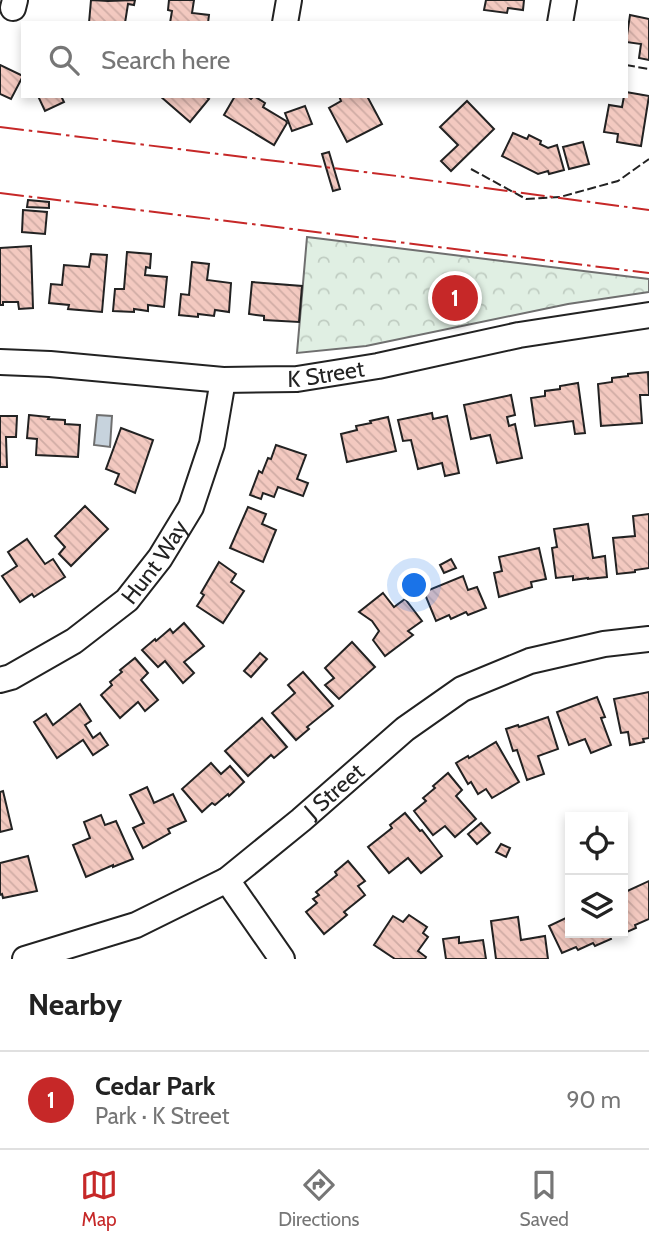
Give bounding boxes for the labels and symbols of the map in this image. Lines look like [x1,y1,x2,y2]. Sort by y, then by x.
pin: 1 [432,272,478,324]
street label: K Street [287,354,367,393]
street label: Hunt Way [115,515,194,610]
your location [397,568,431,602]
street label: J Street [298,757,370,825]

